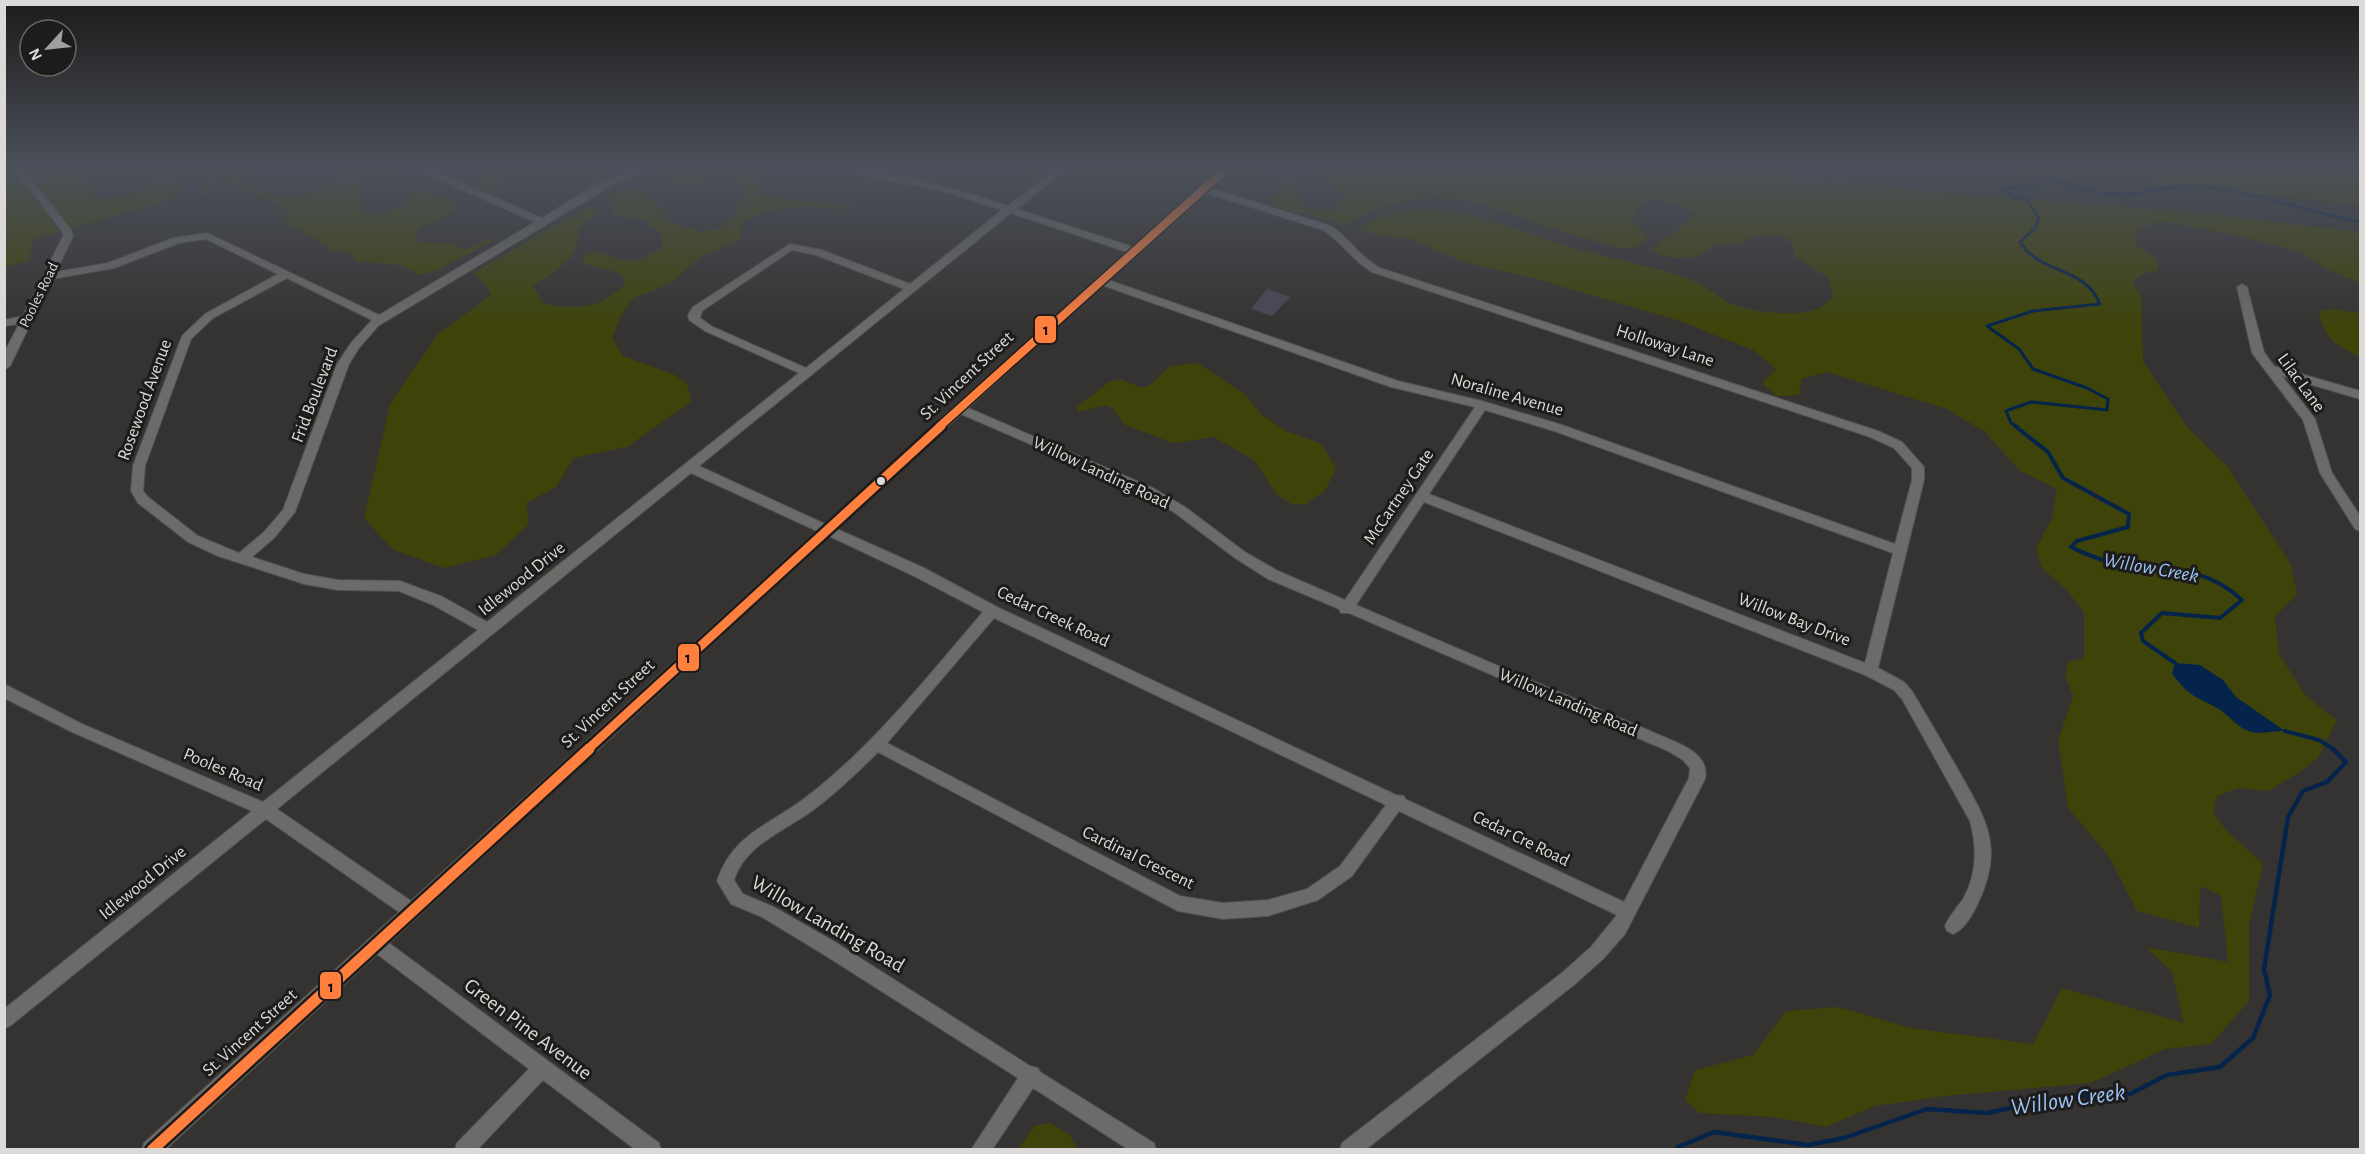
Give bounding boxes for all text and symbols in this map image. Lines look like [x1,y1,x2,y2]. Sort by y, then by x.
north arrow [18,18,78,78]
text: N [26,46,45,63]
street label: Pooles Road [17,260,61,330]
line badge: 1 [1034,315,1057,344]
text: 1 [1043,322,1049,338]
street label: Holloway Lane [1614,322,1716,370]
street label: St. Vincent Street [917,328,1017,424]
street label: Rosewood Avenue [115,337,175,463]
street label: Frid Boulevard [289,345,341,445]
street label: Lilac Lane [2274,350,2328,416]
street label: Noraline Avenue [1449,370,1565,420]
street label: Willow Landing Road [1030,433,1172,513]
street label: McCartney Gate [1361,446,1437,548]
unlabelled marker [875,475,887,487]
street label: Idlewood Drive [475,539,569,619]
water label: Willow Creek [2102,550,2200,586]
street label: Cedar Creek Road [994,583,1112,651]
street label: Willow Bay Drive [1735,590,1853,650]
line badge: 1 [677,643,700,672]
text: 1 [685,650,691,666]
street label: St. Vincent Street [558,656,658,752]
street label: Willow Landing Road [1496,666,1640,740]
street label: Pooles Road [181,745,265,795]
street label: Cedar Cre Road [1470,808,1572,870]
street label: Cardinal Crescent [1079,823,1197,893]
street label: Idlewood Drive [96,843,190,923]
street label: Willow Landing Road [748,872,908,976]
line badge: 1 [319,971,342,1000]
street label: Green Pine Avenue [460,974,596,1084]
text: 1 [328,979,334,995]
street label: St. Vincent Street [199,986,301,1080]
water label: Willow Creek [2009,1080,2127,1120]

